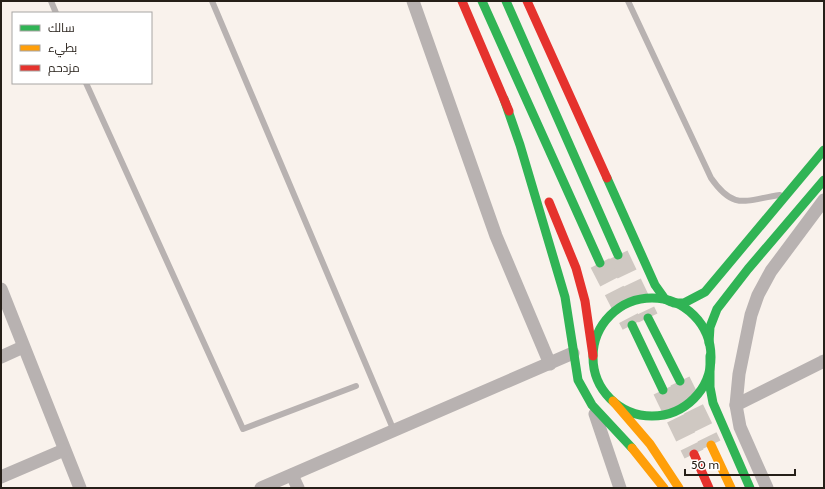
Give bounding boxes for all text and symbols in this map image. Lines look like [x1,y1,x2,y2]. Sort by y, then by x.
legend [12,12,152,84]
text: سالك [48,20,75,35]
text: بطيء [48,40,77,58]
text: مزدحم [48,60,80,76]
scale bar [685,451,795,477]
text: 50 m [691,457,719,472]

